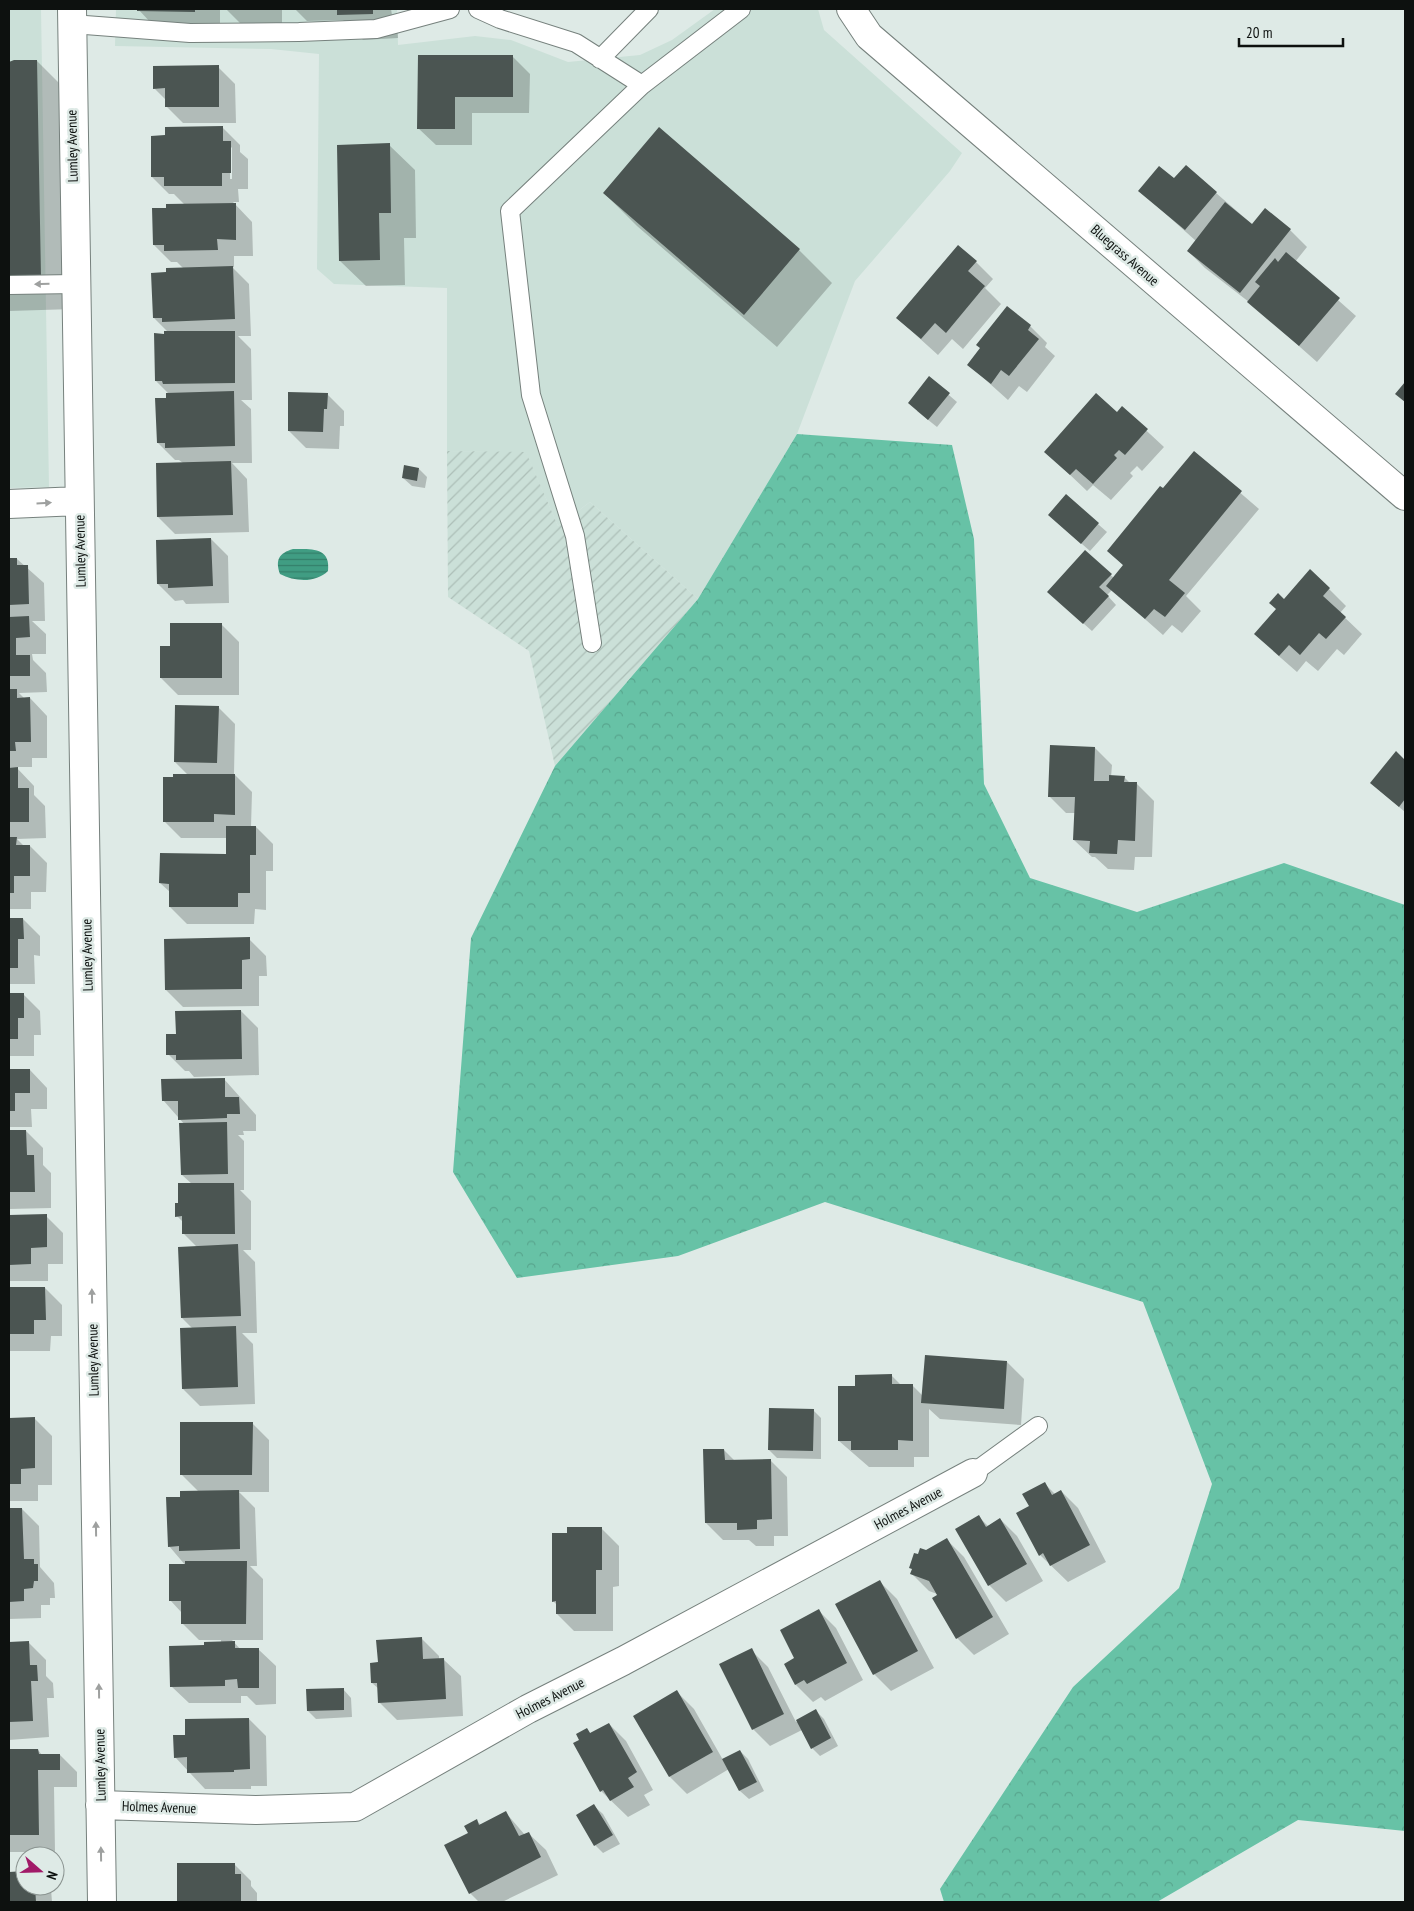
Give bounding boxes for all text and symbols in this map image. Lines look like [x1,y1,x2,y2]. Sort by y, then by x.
scale bar [1239,15,1343,47]
text: 20 m [1246,23,1272,42]
street label: Lumley Avenue [62,109,82,182]
street label: Bluegrass Avenue [1087,220,1163,290]
one-way arrow [33,280,49,288]
one-way arrow [36,498,52,506]
street label: Lumley Avenue [70,514,90,587]
street label: Lumley Avenue [77,918,97,991]
one-way arrow [88,1288,96,1304]
street label: Lumley Avenue [83,1323,103,1396]
street label: Holmes Avenue [871,1482,945,1533]
one-way arrow [92,1520,100,1536]
street label: Holmes Avenue [513,1673,587,1723]
one-way arrow [94,1683,102,1699]
street label: Lumley Avenue [90,1728,110,1801]
street label: Holmes Avenue [121,1797,197,1817]
one-way arrow [97,1845,105,1861]
north arrow [15,1846,65,1896]
text: N [42,1869,62,1882]

